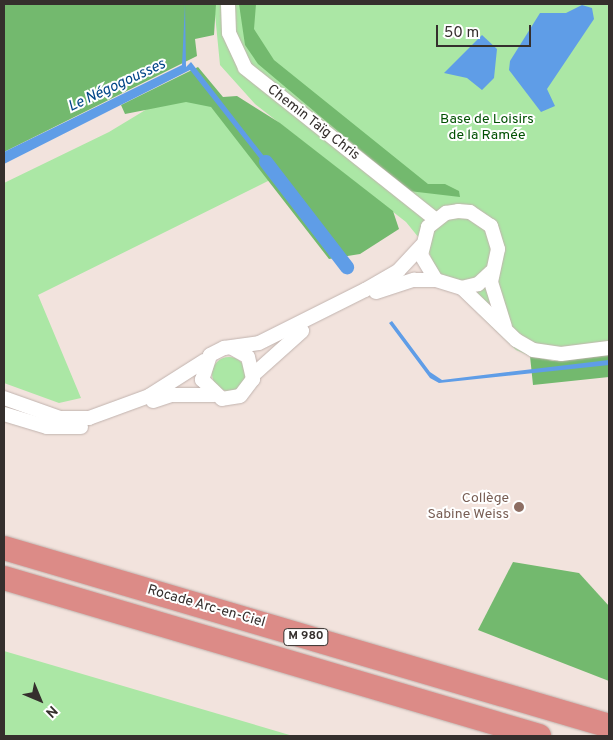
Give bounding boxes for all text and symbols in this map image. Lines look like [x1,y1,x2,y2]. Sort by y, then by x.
scale bar [438,15,533,47]
text: 50 m [444,24,479,43]
water label: Le Négogousses [65,56,169,116]
street label: Chemin Taïg Chris [263,81,363,165]
park label: Base de Loisirs de la Ramée [440,112,534,144]
place label: Collège Sabine Weiss [427,491,509,524]
marker: Collège Sabine Weiss [513,501,525,513]
street label: Rocade Arc-en-Ciel [145,582,267,632]
road number: M 980 [282,628,330,646]
north arrow [15,675,65,725]
text: N [41,701,61,721]

